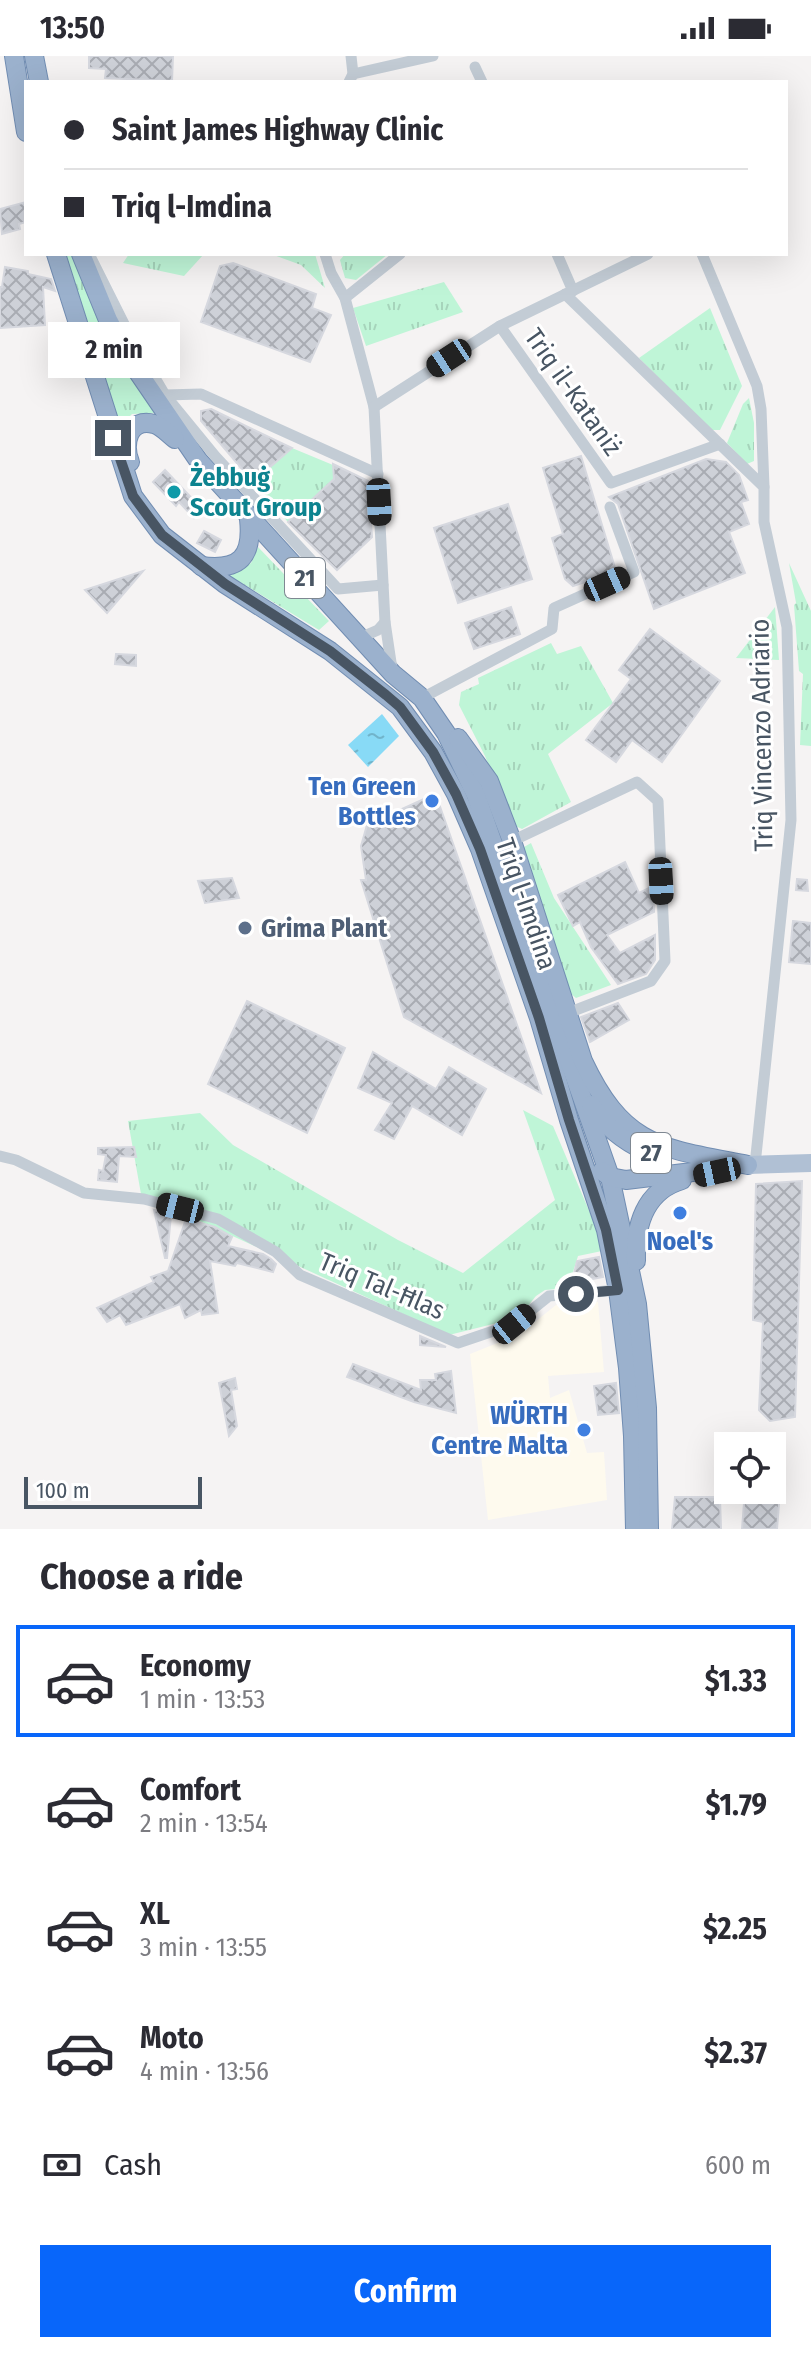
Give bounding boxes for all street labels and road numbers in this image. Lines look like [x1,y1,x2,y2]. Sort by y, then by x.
street label: Triq il-Kataniż [518,323,628,461]
road number: 21 [285,558,325,598]
street label: Triq Vincenzo Adriario [744,618,780,852]
street label: Triq l-Imdina [489,834,563,974]
road number: 27 [631,1133,671,1173]
street label: Triq Tal-Ħlas [315,1246,449,1326]

